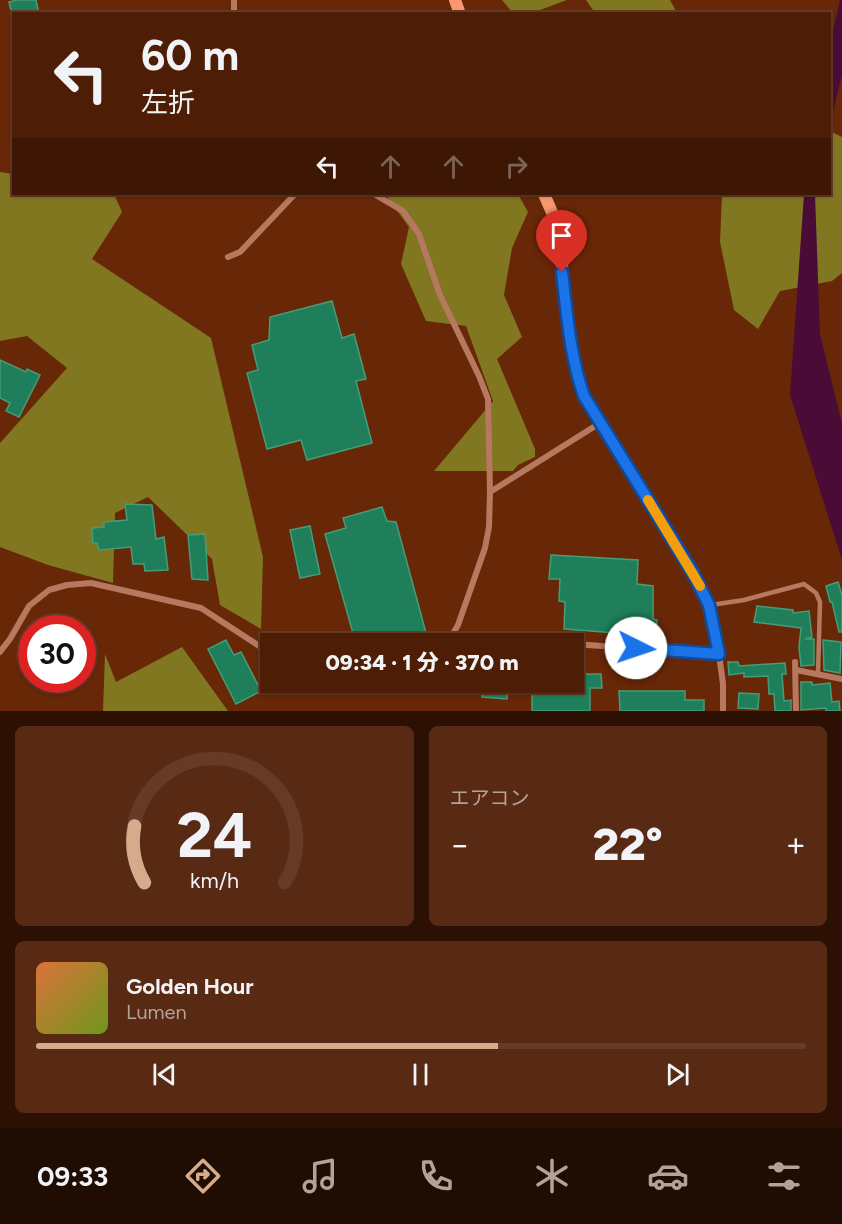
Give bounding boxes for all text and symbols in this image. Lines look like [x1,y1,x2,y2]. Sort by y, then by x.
text: 60 m [141,30,239,81]
icon: left [42,36,120,114]
text: 左折 [141,86,195,119]
icon: left [311,150,344,183]
icon: ahead [374,150,407,183]
icon: ahead [437,150,470,183]
icon: right [500,150,533,183]
pin [536,210,587,272]
icon: arrive [545,219,578,252]
speed limit sign: 30 [18,615,96,693]
position arrow [604,616,668,680]
text: 09:34 · 1 分 · 370 m [325,649,519,676]
text: エアコン [450,786,530,810]
text: 24 [176,798,252,873]
text: 22° [593,817,663,871]
text: − [450,825,470,864]
text: + [785,825,806,864]
text: km/h [190,868,239,893]
text: Golden Hour [126,973,254,1000]
text: Lumen [126,1000,187,1024]
icon: previous [148,1058,181,1091]
icon: pause [404,1058,437,1091]
icon: next [661,1058,694,1091]
icon: directions [182,1155,224,1197]
icon: music [299,1155,341,1197]
icon: phone [415,1155,457,1197]
icon: climate [531,1155,573,1197]
icon: car [647,1155,689,1197]
icon: filters [763,1155,805,1197]
text: 09:33 [37,1160,108,1193]

